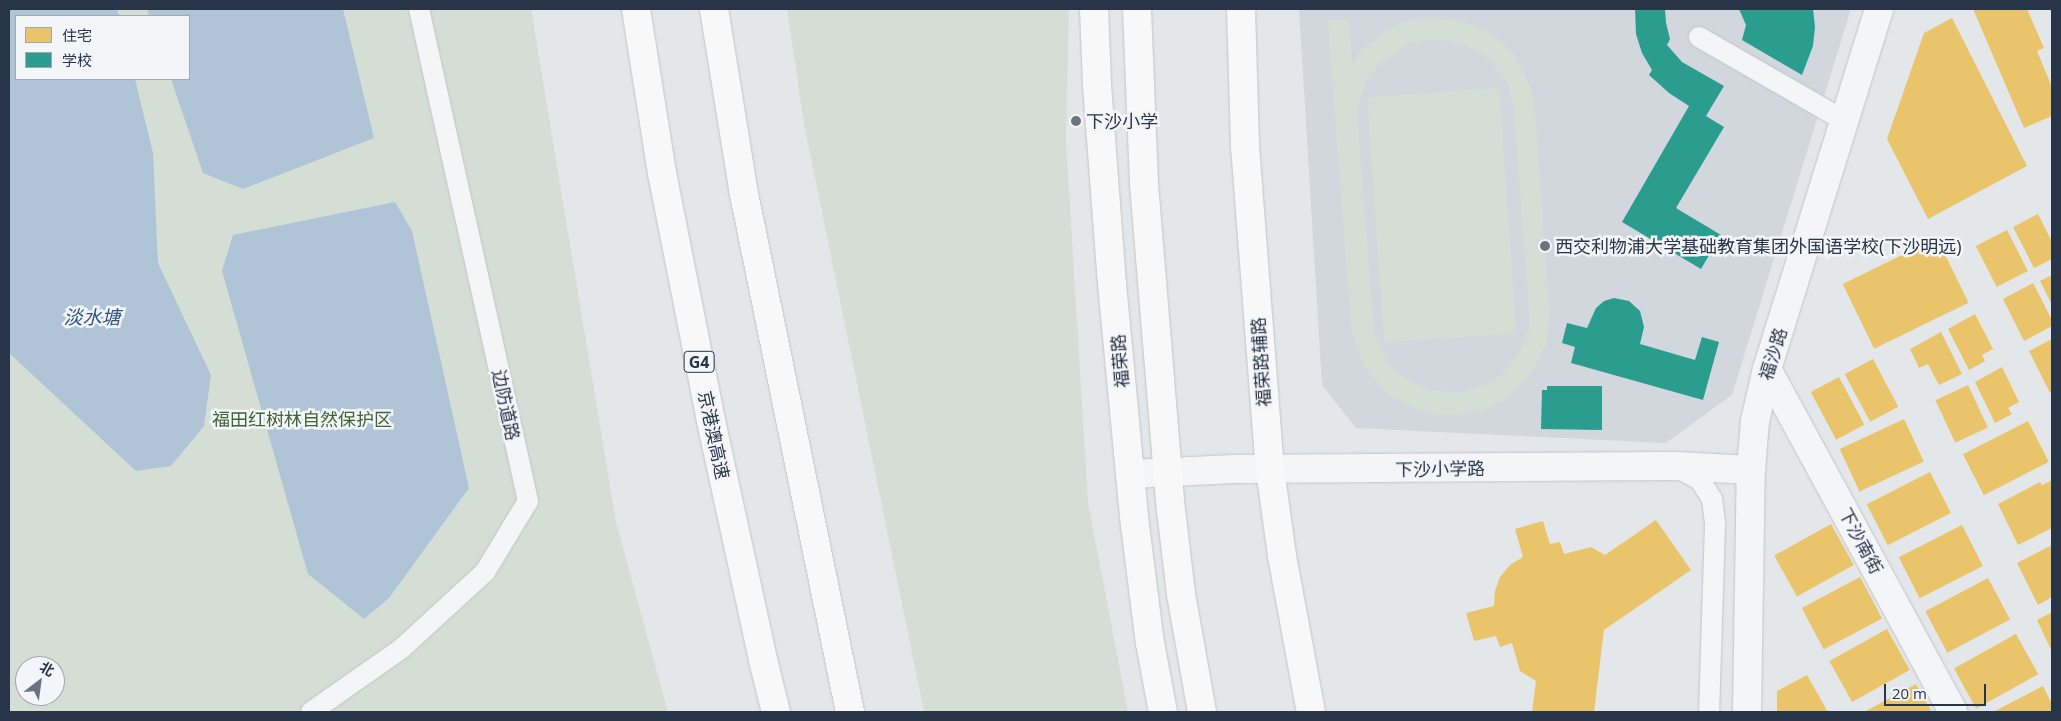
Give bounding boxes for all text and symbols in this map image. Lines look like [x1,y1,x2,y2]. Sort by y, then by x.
legend [15,15,190,80]
text: 住宅 [62,25,92,45]
text: 学校 [62,50,92,70]
place label: 下沙小学 [1086,110,1158,132]
marker: 下沙小学 [1070,115,1082,127]
place label: 西交利物浦大学基础教育集团外国语学校(下沙明远) [1555,235,1962,257]
marker: 西交利物浦大学基础教育集团外国语学校(下沙明远) [1539,240,1551,252]
water label: 淡水塘 [64,307,120,329]
street label: 福荣路辅路 [1247,316,1275,408]
street label: 福沙路 [1755,325,1791,383]
street label: 福荣路 [1107,333,1133,389]
road number: G4 [683,348,715,376]
street label: 边防道路 [488,368,524,442]
street label: 京港澳高速 [694,389,734,481]
park label: 福田红树林自然保护区 [212,408,392,430]
street label: 下沙小学路 [1395,457,1485,481]
street label: 下沙南街 [1835,504,1887,578]
north arrow [15,656,65,706]
text: 北 [36,657,58,680]
scale bar [1886,674,1988,706]
text: 20 m [1892,683,1927,703]

